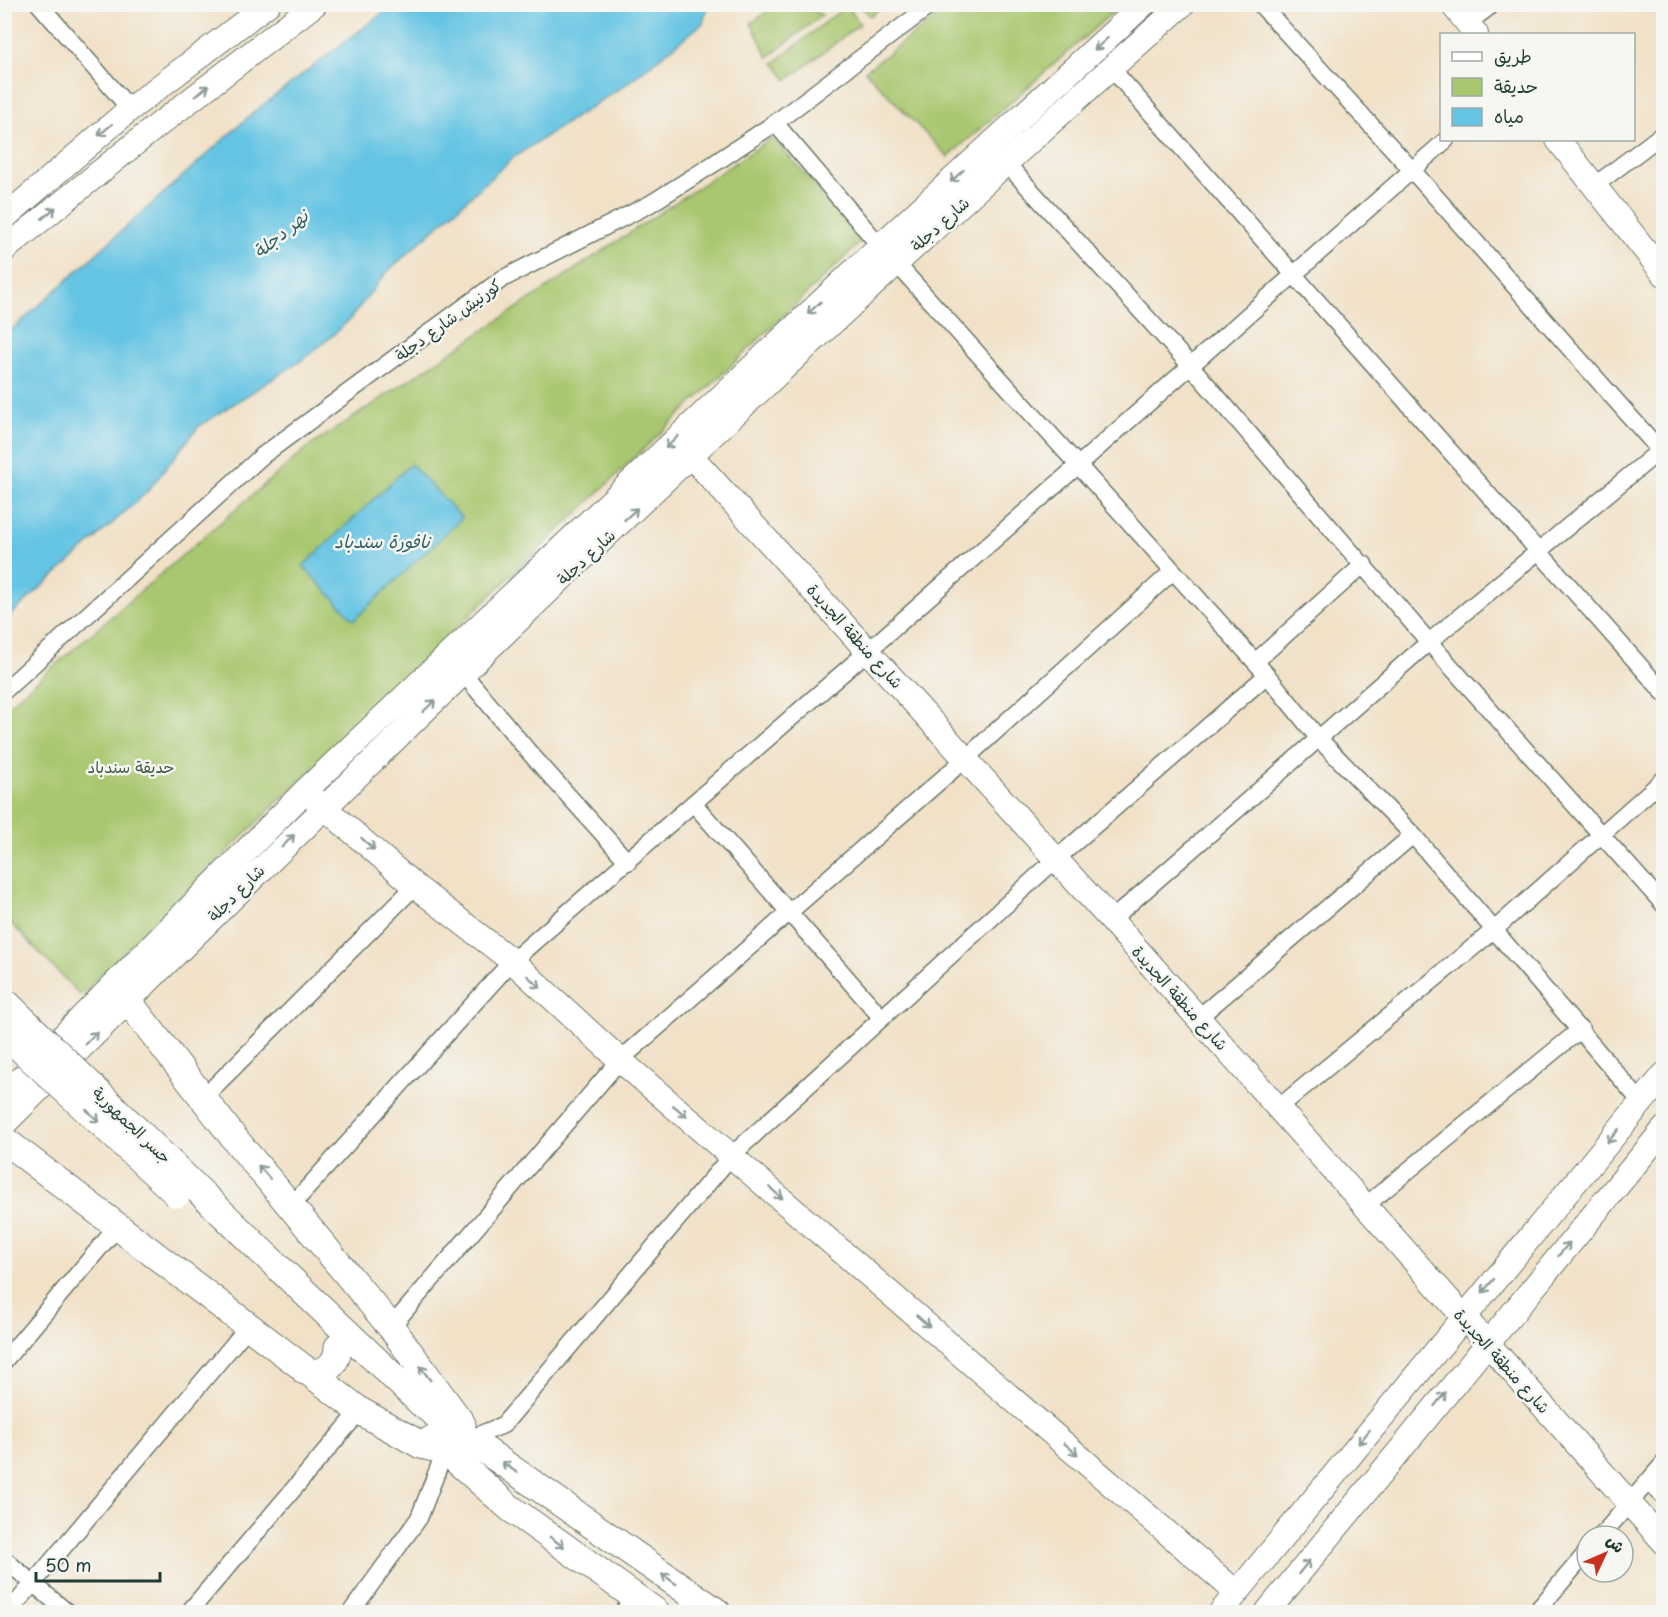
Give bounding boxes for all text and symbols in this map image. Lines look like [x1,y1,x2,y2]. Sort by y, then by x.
legend [1440,33,1635,141]
one-way arrow [1093,37,1108,51]
text: طريق [1494,42,1532,69]
text: حديقة [1494,72,1538,99]
one-way arrow [193,85,209,98]
text: مياه [1494,102,1524,129]
one-way arrow [98,123,113,137]
one-way arrow [950,169,965,183]
street label: شارع دجلة [905,190,975,257]
water label: نهر دجلة [247,201,315,264]
one-way arrow [41,206,56,220]
street label: كورنيش شارع دجلة [389,272,506,367]
one-way arrow [806,301,821,315]
one-way arrow [664,434,679,449]
one-way arrow [624,507,639,521]
street label: شارع دجلة [551,523,621,590]
water label: نافورة سندباد [334,527,432,554]
street label: شارع منطقة الجديدة [801,577,910,694]
one-way arrow [421,699,436,713]
park label: حديقة سندباد [87,754,175,778]
one-way arrow [281,834,296,849]
one-way arrow [361,837,376,851]
street label: شارع دجلة [201,858,270,927]
street label: شارع منطقة الجديدة [1126,939,1235,1056]
one-way arrow [527,975,542,989]
one-way arrow [83,1031,98,1046]
street label: جسر الجمهورية [88,1080,178,1168]
one-way arrow [672,1104,687,1118]
one-way arrow [85,1109,100,1123]
one-way arrow [1606,1128,1619,1144]
one-way arrow [257,1164,270,1180]
one-way arrow [768,1186,783,1200]
one-way arrow [1557,1241,1570,1257]
one-way arrow [1481,1278,1494,1294]
street label: شارع منطقة الجديدة [1448,1302,1557,1419]
one-way arrow [915,1314,930,1328]
one-way arrow [419,1365,432,1381]
one-way arrow [1433,1392,1447,1407]
one-way arrow [1358,1429,1371,1445]
one-way arrow [1063,1442,1079,1455]
one-way arrow [501,1461,518,1473]
north arrow [1575,1524,1635,1584]
text: ش [1602,1528,1631,1558]
one-way arrow [549,1536,565,1548]
scale bar [36,1545,160,1583]
text: 50 m [45,1551,92,1578]
one-way arrow [1298,1559,1311,1575]
one-way arrow [661,1573,677,1585]

